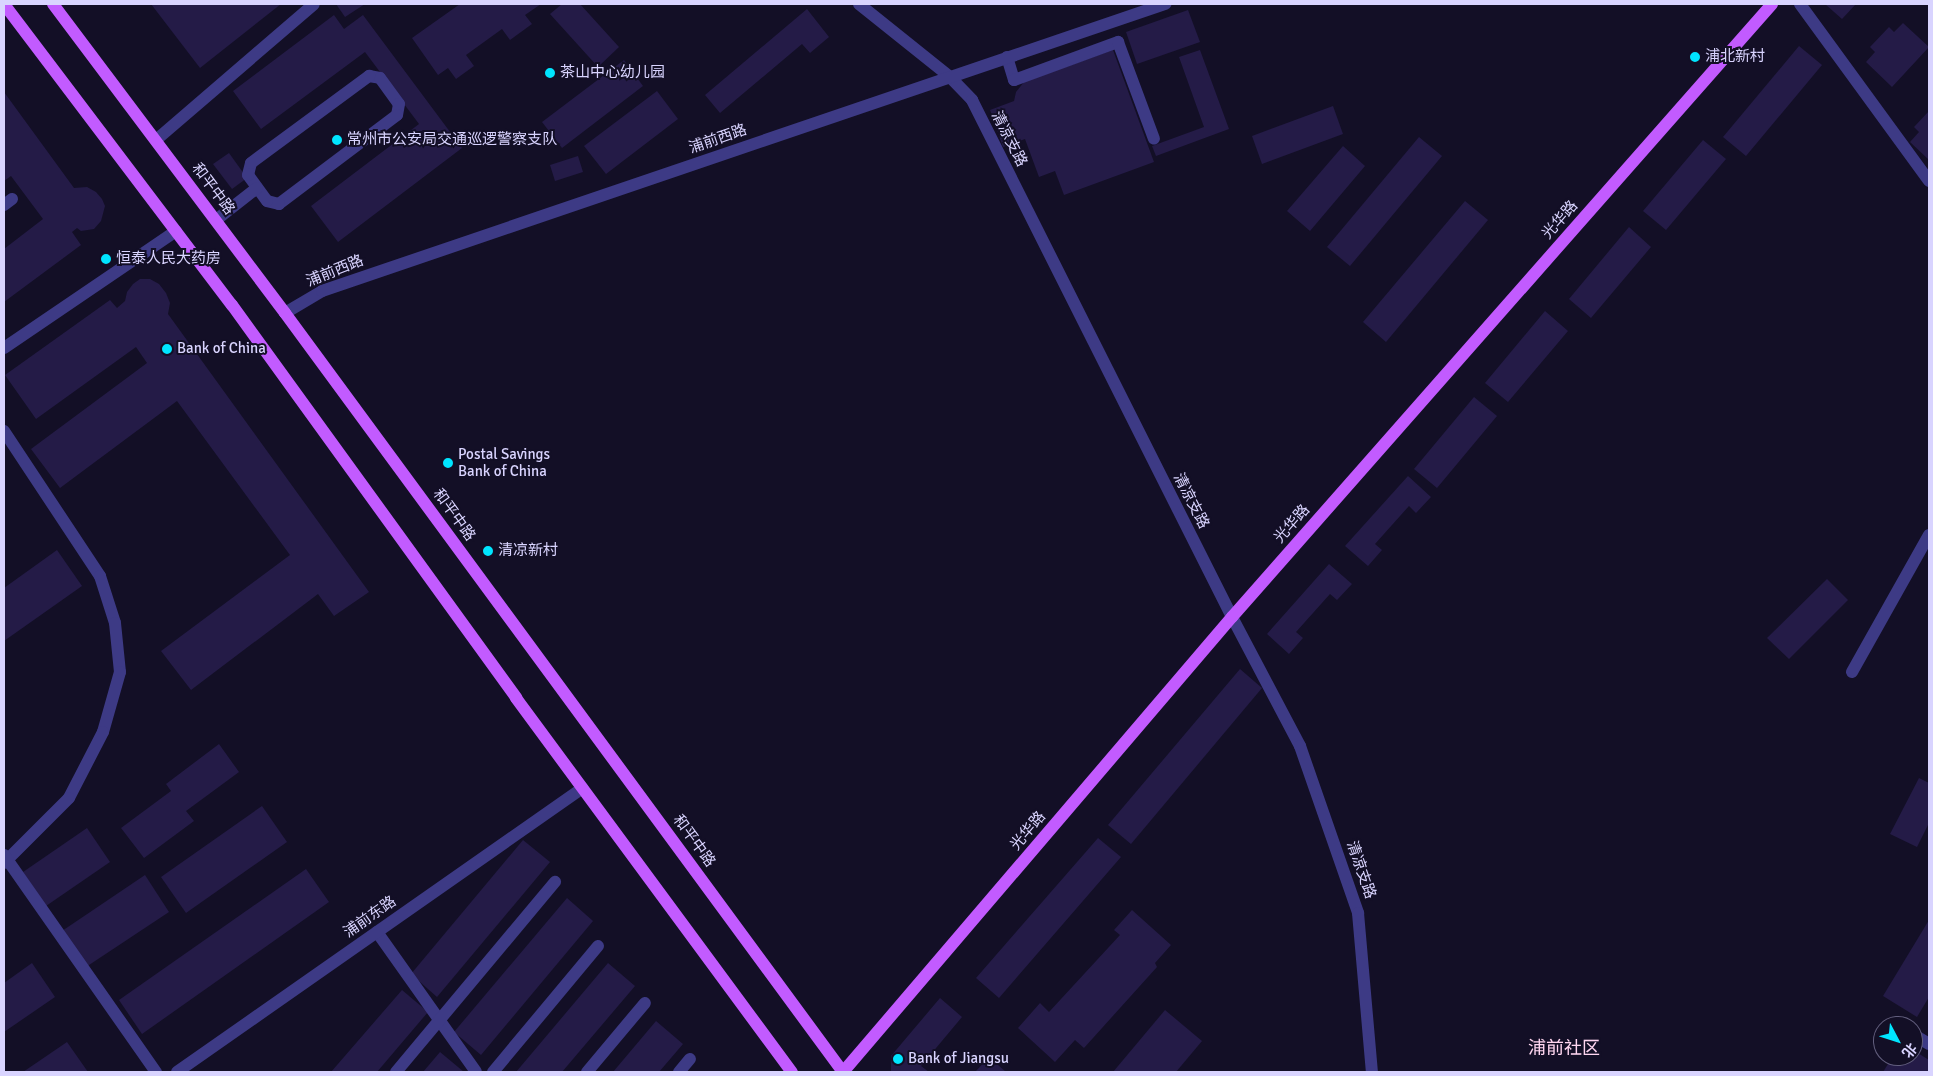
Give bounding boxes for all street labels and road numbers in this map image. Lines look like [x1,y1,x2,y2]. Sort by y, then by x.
street label: 清凉支路 [987,108,1031,170]
street label: 浦前西路 [687,121,749,157]
street label: 和平中路 [188,160,238,218]
street label: 光华路 [1538,197,1582,243]
street label: 浦前西路 [304,251,366,291]
street label: 清凉支路 [1169,470,1213,532]
street label: 和平中路 [429,485,479,545]
street label: 光华路 [1270,501,1314,547]
street label: 光华路 [1007,808,1049,854]
street label: 和平中路 [669,811,719,871]
street label: 清凉支路 [1343,839,1379,901]
street label: 浦前东路 [340,892,400,942]

